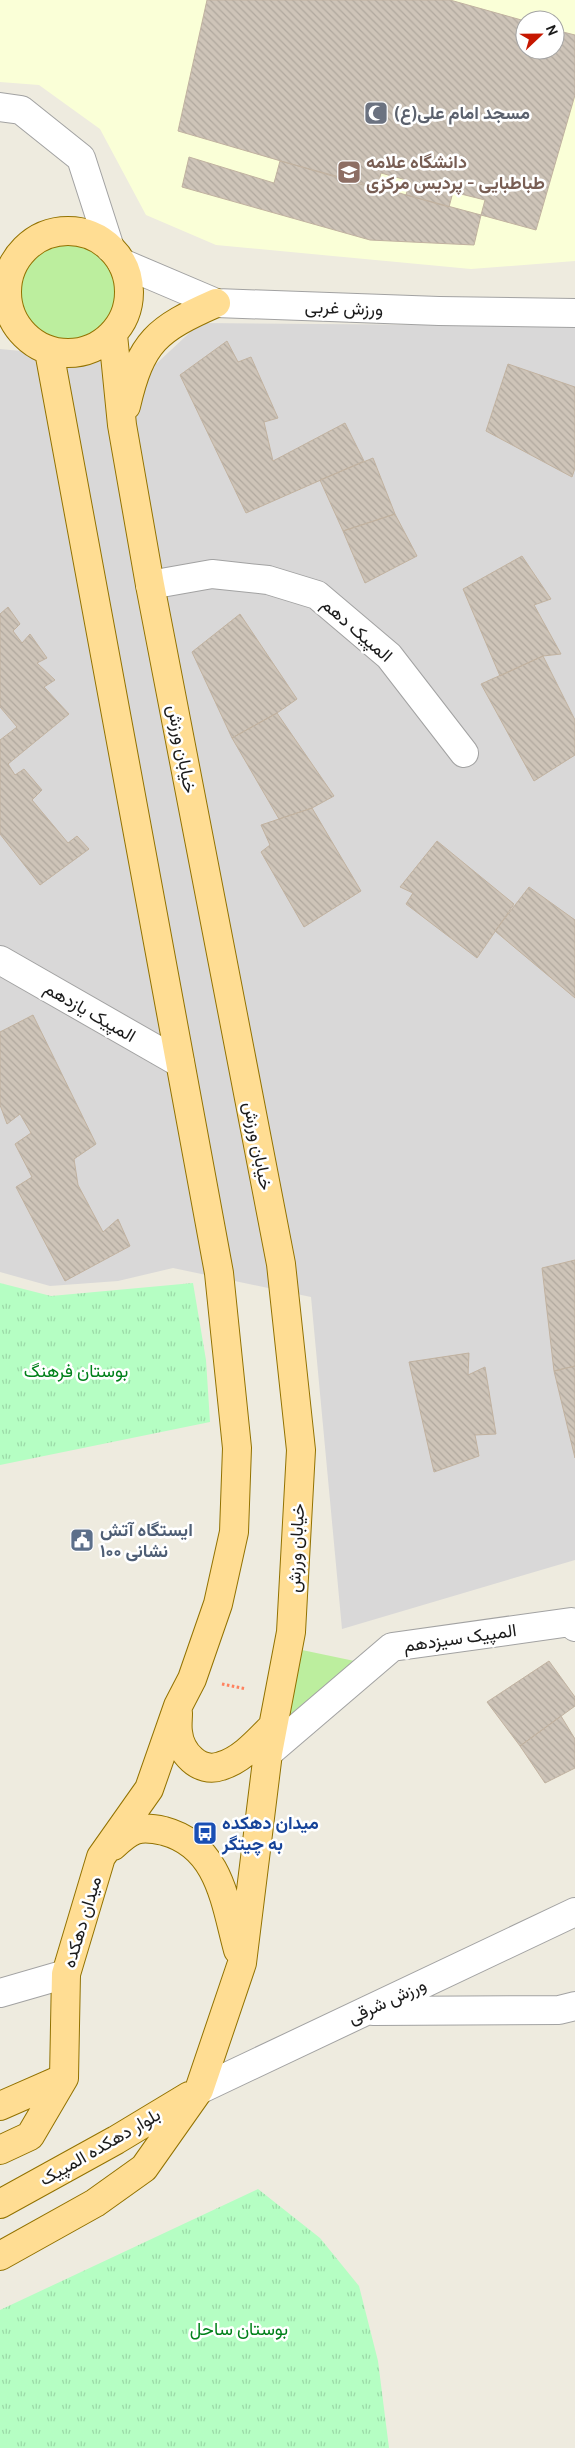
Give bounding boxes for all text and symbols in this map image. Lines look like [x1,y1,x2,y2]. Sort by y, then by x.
north arrow [515,10,565,60]
text: N [542,22,562,38]
mosque icon: مسجد امام علی(ع) [363,100,389,126]
place label: مسجد امام علی(ع) [394,102,530,125]
place label: دانشگاه علامه طباطبایی - پردیس مرکزی [366,151,545,195]
school or university icon: دانشگاه علامه طباطبایی - پردیس مرکزی [336,159,362,185]
street label: ورزش غربی [304,296,384,320]
street label: المپیک دهم [316,593,397,668]
street label: خیابان ورزش [163,703,201,795]
street label: المپیک یازدهم [40,977,140,1048]
street label: خیابان ورزش [239,1100,277,1192]
park label: بوستان فرهنگ [24,1360,128,1382]
street label: خیابان ورزش [283,1503,309,1593]
place label: ایستگاه آتش نشانی ۱۰۰ [100,1519,193,1562]
public building icon: ایستگاه آتش نشانی ۱۰۰ [69,1527,95,1553]
street label: المپیک سیزدهم [402,1619,518,1658]
place label: میدان دهکده به چیتگر [221,1812,319,1856]
bus stop icon: میدان دهکده به چیتگر [192,1820,218,1846]
street label: میدان دهکده [58,1874,106,1970]
street label: ورزش شرقی [344,1973,430,2029]
street label: بلوار دهکده المپیک [36,2103,165,2191]
park label: بوستان ساحل [190,2318,288,2340]

